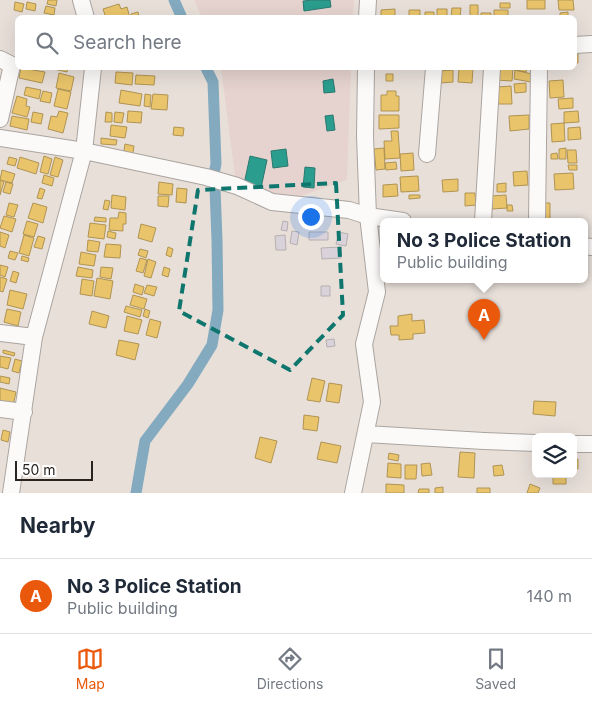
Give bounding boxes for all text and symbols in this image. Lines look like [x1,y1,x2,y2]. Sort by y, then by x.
search box [15,15,577,70]
icon: search [33,29,61,57]
text: Search here [73,31,182,54]
your location [298,204,324,230]
popup [380,218,588,283]
text: No 3 Police Station [397,229,571,252]
text: Public building [397,252,508,272]
pin: A [468,299,500,340]
map controls [532,433,577,478]
button: layers [532,433,577,478]
scale bar [15,458,92,481]
text: 50 m [22,461,56,478]
text: Nearby [20,513,95,538]
text: No 3 Police Station [67,575,242,598]
text: A [30,586,42,606]
text: 140 m [527,586,572,606]
text: Public building [67,598,178,618]
tab: Map [76,645,105,692]
tab: Directions [257,645,323,692]
tab: Saved [475,645,516,692]

